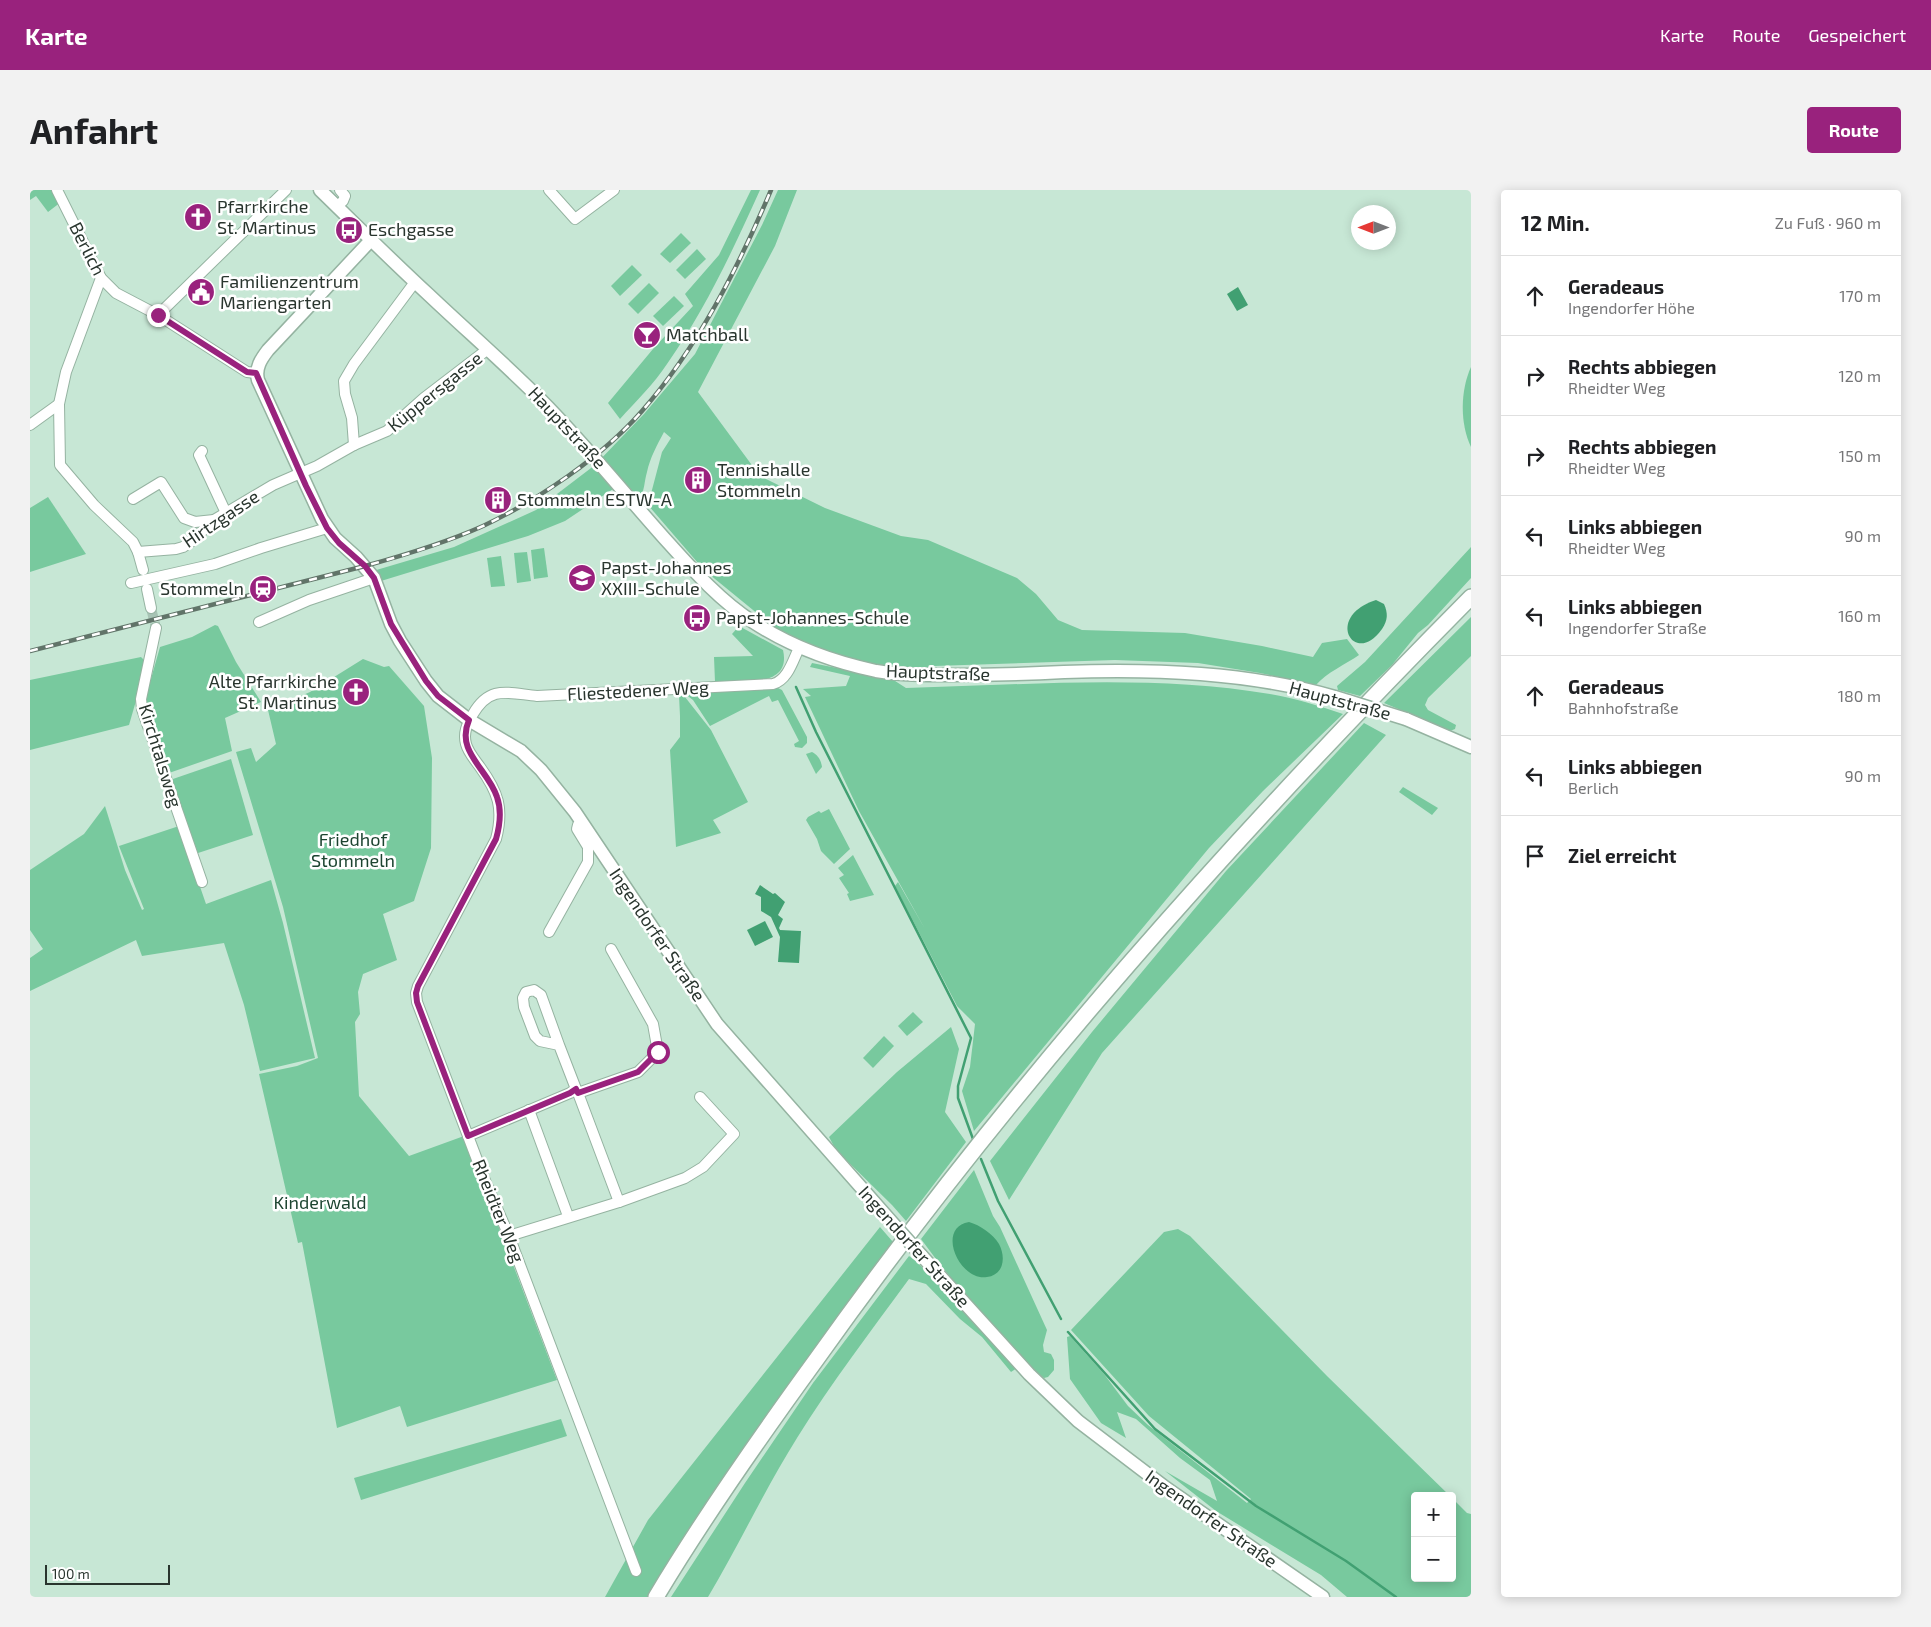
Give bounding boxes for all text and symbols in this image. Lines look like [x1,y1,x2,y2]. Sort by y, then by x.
text: Karte [25,21,88,50]
text: Karte [1660,24,1704,46]
text: Route [1732,24,1780,46]
text: Gespeichert [1808,24,1906,46]
button: Route [1807,107,1901,153]
text: Anfahrt [30,109,158,151]
place label: Pfarrkirche St. Martinus [217,195,316,238]
church icon: Pfarrkirche St. Martinus [183,202,213,232]
north arrow [1351,205,1396,250]
text: 12 Min. [1521,210,1590,235]
text: Zu Fuß · 960 m [1775,213,1881,232]
bus stop icon: Eschgasse [334,215,364,245]
street label: Berlich [65,218,111,279]
place label: Eschgasse [368,218,454,240]
place label: Familienzentrum Mariengarten [220,270,359,313]
text: Geradeaus [1568,275,1664,298]
public building icon: Familienzentrum Mariengarten [186,277,216,307]
icon: ahead [1521,282,1549,310]
text: 170 m [1839,286,1881,305]
text: Ingendorfer Höhe [1568,298,1695,317]
route end [147,304,170,327]
bar icon: Matchball [632,320,662,350]
place label: Matchball [666,323,749,345]
street label: Küppersgasse [383,346,486,436]
text: Rechts abbiegen [1568,355,1716,378]
icon: right [1521,362,1549,390]
text: 120 m [1838,366,1881,385]
text: Rheidter Weg [1568,378,1665,397]
street label: Hauptstraße [524,382,611,473]
text: Rechts abbiegen [1568,435,1716,458]
icon: right [1521,442,1549,470]
text: 150 m [1839,446,1881,465]
place label: Tennishalle Stommeln [717,458,810,501]
text: Rheidter Weg [1568,458,1665,477]
building icon: Tennishalle Stommeln [683,465,713,495]
street label: Hirtzgasse [178,485,263,552]
building icon: Stommeln ESTW-A [483,485,513,515]
place label: Stommeln ESTW-A [517,488,673,510]
text: Links abbiegen [1568,515,1702,538]
icon: left [1521,522,1549,550]
text: 90 m [1845,526,1881,545]
text: Rheidter Weg [1568,538,1665,557]
place label: Papst-Johannes XXIII-Schule [601,556,732,599]
school or university icon: Papst-Johannes XXIII-Schule [567,563,597,593]
station icon: Stommeln [248,574,278,604]
place label: Stommeln [160,577,244,599]
text: Links abbiegen [1568,595,1702,618]
icon: left [1521,602,1549,630]
bus stop icon: Papst-Johannes-Schule [682,603,712,633]
place label: Papst-Johannes-Schule [716,606,909,628]
text: 160 m [1838,606,1881,625]
text: Ingendorfer Straße [1568,618,1707,637]
street label: Hauptstraße [885,659,991,685]
place label: Alte Pfarrkirche St. Martinus [209,670,337,713]
street label: Fliestedener Weg [566,675,709,705]
text: Geradeaus [1568,675,1664,698]
street label: Hauptstraße [1287,676,1394,724]
church icon: Alte Pfarrkirche St. Martinus [341,677,371,707]
icon: ahead [1521,682,1549,710]
text: 180 m [1838,686,1881,705]
text: Bahnhofstraße [1568,698,1679,717]
street label: Kirchtalsweg [135,701,187,810]
text: Links abbiegen [1568,755,1702,778]
icon: left [1521,762,1549,790]
text: 90 m [1845,766,1881,785]
text: Berlich [1568,778,1619,797]
park label: Friedhof Stommeln [311,828,395,871]
icon: arrive [1521,842,1549,870]
text: Ziel erreicht [1568,844,1677,867]
street label: Ingendorfer Straße [605,864,711,1005]
route start [647,1041,670,1064]
street label: Rheidter Weg [468,1156,530,1266]
street label: Ingendorfer Straße [854,1181,975,1312]
park label: Kinderwald [273,1191,367,1213]
street label: Ingendorfer Straße [1141,1464,1282,1572]
map controls [1411,1492,1456,1582]
button: + [1411,1492,1456,1537]
button: − [1411,1537,1456,1582]
scale bar [45,1562,170,1585]
text: 100 m [52,1565,90,1582]

